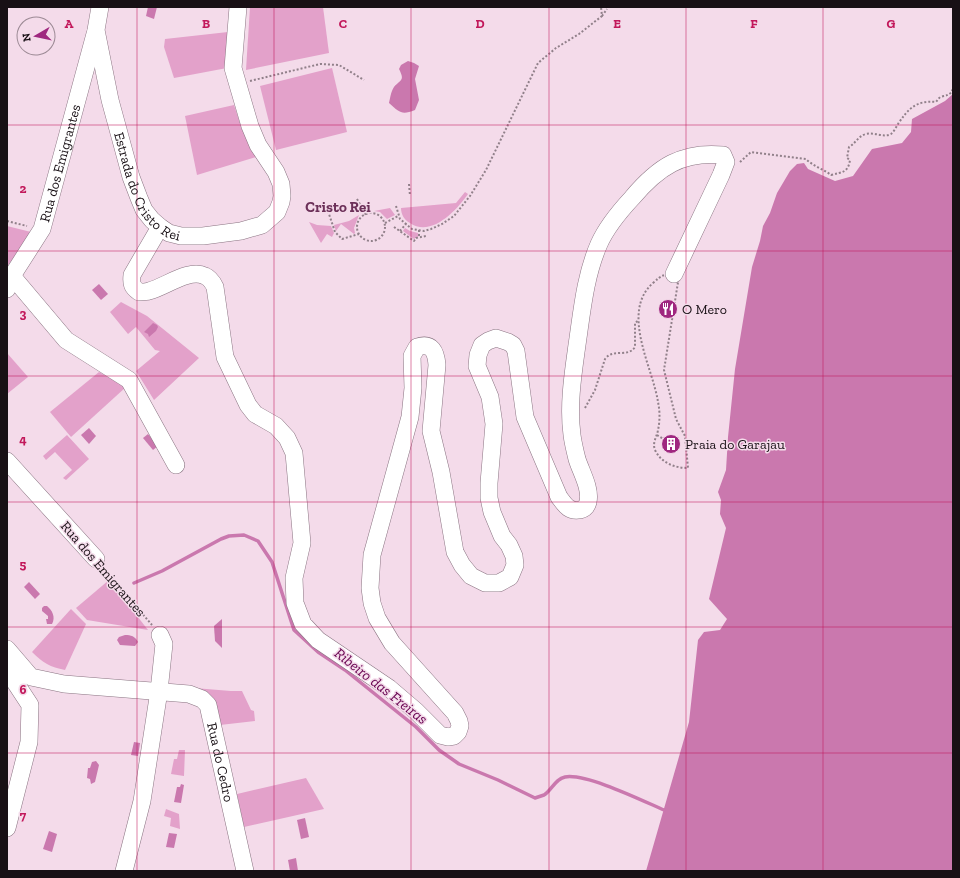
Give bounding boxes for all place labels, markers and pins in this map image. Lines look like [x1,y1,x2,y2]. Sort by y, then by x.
restaurant icon: O Mero [657,298,679,320]
place label: O Mero [682,301,727,318]
building icon: Praia do Garajau [660,433,682,455]
place label: Praia do Garajau [685,436,785,453]

